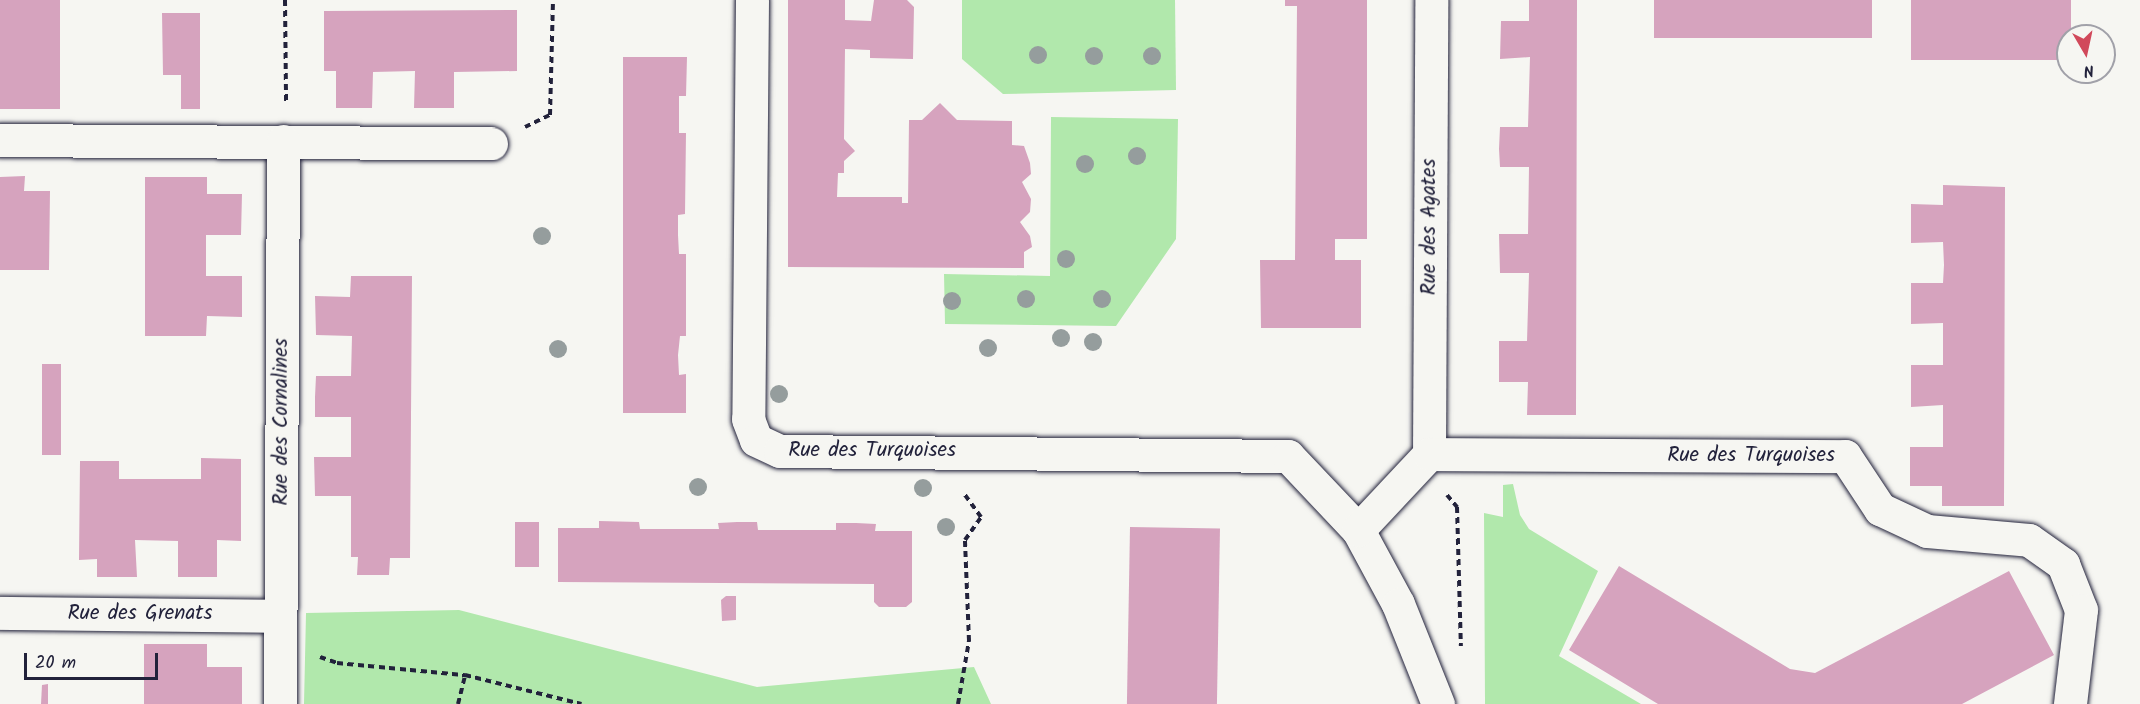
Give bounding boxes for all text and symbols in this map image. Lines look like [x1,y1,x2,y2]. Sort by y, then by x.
north arrow [2056,24,2116,84]
text: N [2082,57,2096,83]
street label: Rue des Agates [1417,159,1443,295]
street label: Rue des Cornalines [269,338,295,506]
street label: Rue des Turquoises [788,438,956,464]
street label: Rue des Turquoises [1667,443,1835,469]
street label: Rue des Grenats [68,601,212,627]
scale bar [27,641,160,679]
text: 20 m [35,649,76,678]

